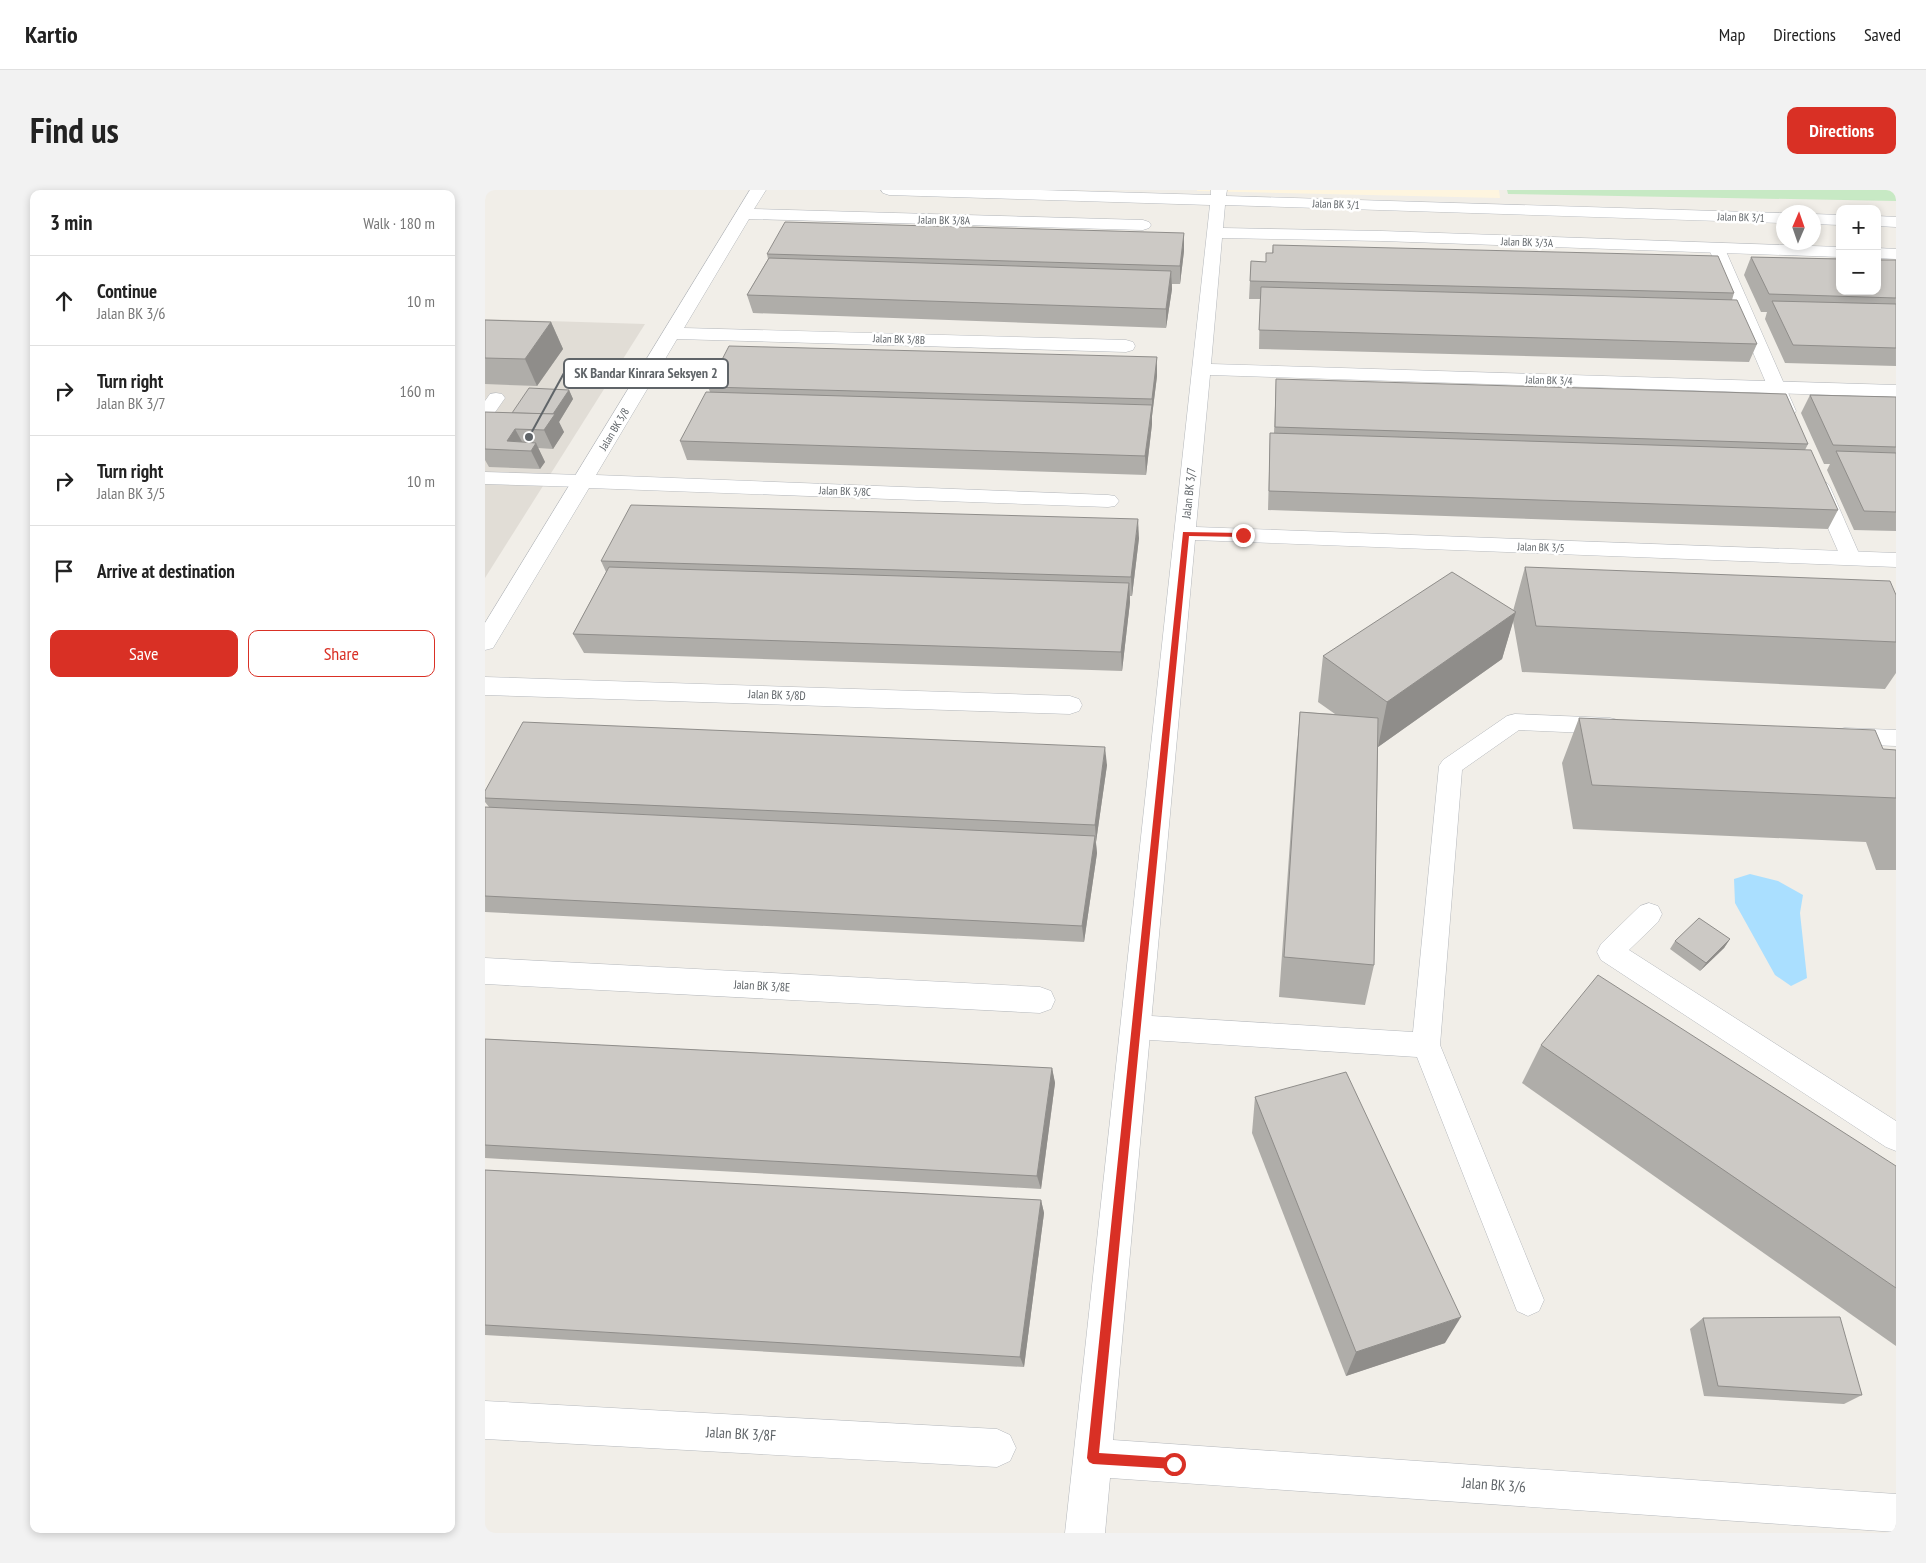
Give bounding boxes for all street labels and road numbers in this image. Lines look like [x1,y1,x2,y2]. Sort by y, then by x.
street label: Jalan BK 3/1 [1311,196,1360,212]
street label: Jalan BK 3/1 [1716,209,1765,225]
street label: Jalan BK 3/8A [917,213,971,227]
street label: Jalan BK 3/3A [1500,234,1554,250]
street label: Jalan BK 3/8B [872,331,925,347]
street label: Jalan BK 3/4 [1524,372,1573,388]
street label: Jalan BK 3/8 [595,405,632,454]
street label: Jalan BK 3/7 [1178,467,1199,520]
street label: Jalan BK 3/8C [818,483,871,499]
street label: Jalan BK 3/5 [1516,539,1565,555]
street label: Jalan BK 3/8D [747,686,806,703]
street label: Jalan BK 3/8E [732,976,791,994]
street label: Jalan BK 3/8F [704,1422,777,1445]
street label: Jalan BK 3/6 [1460,1473,1527,1496]

